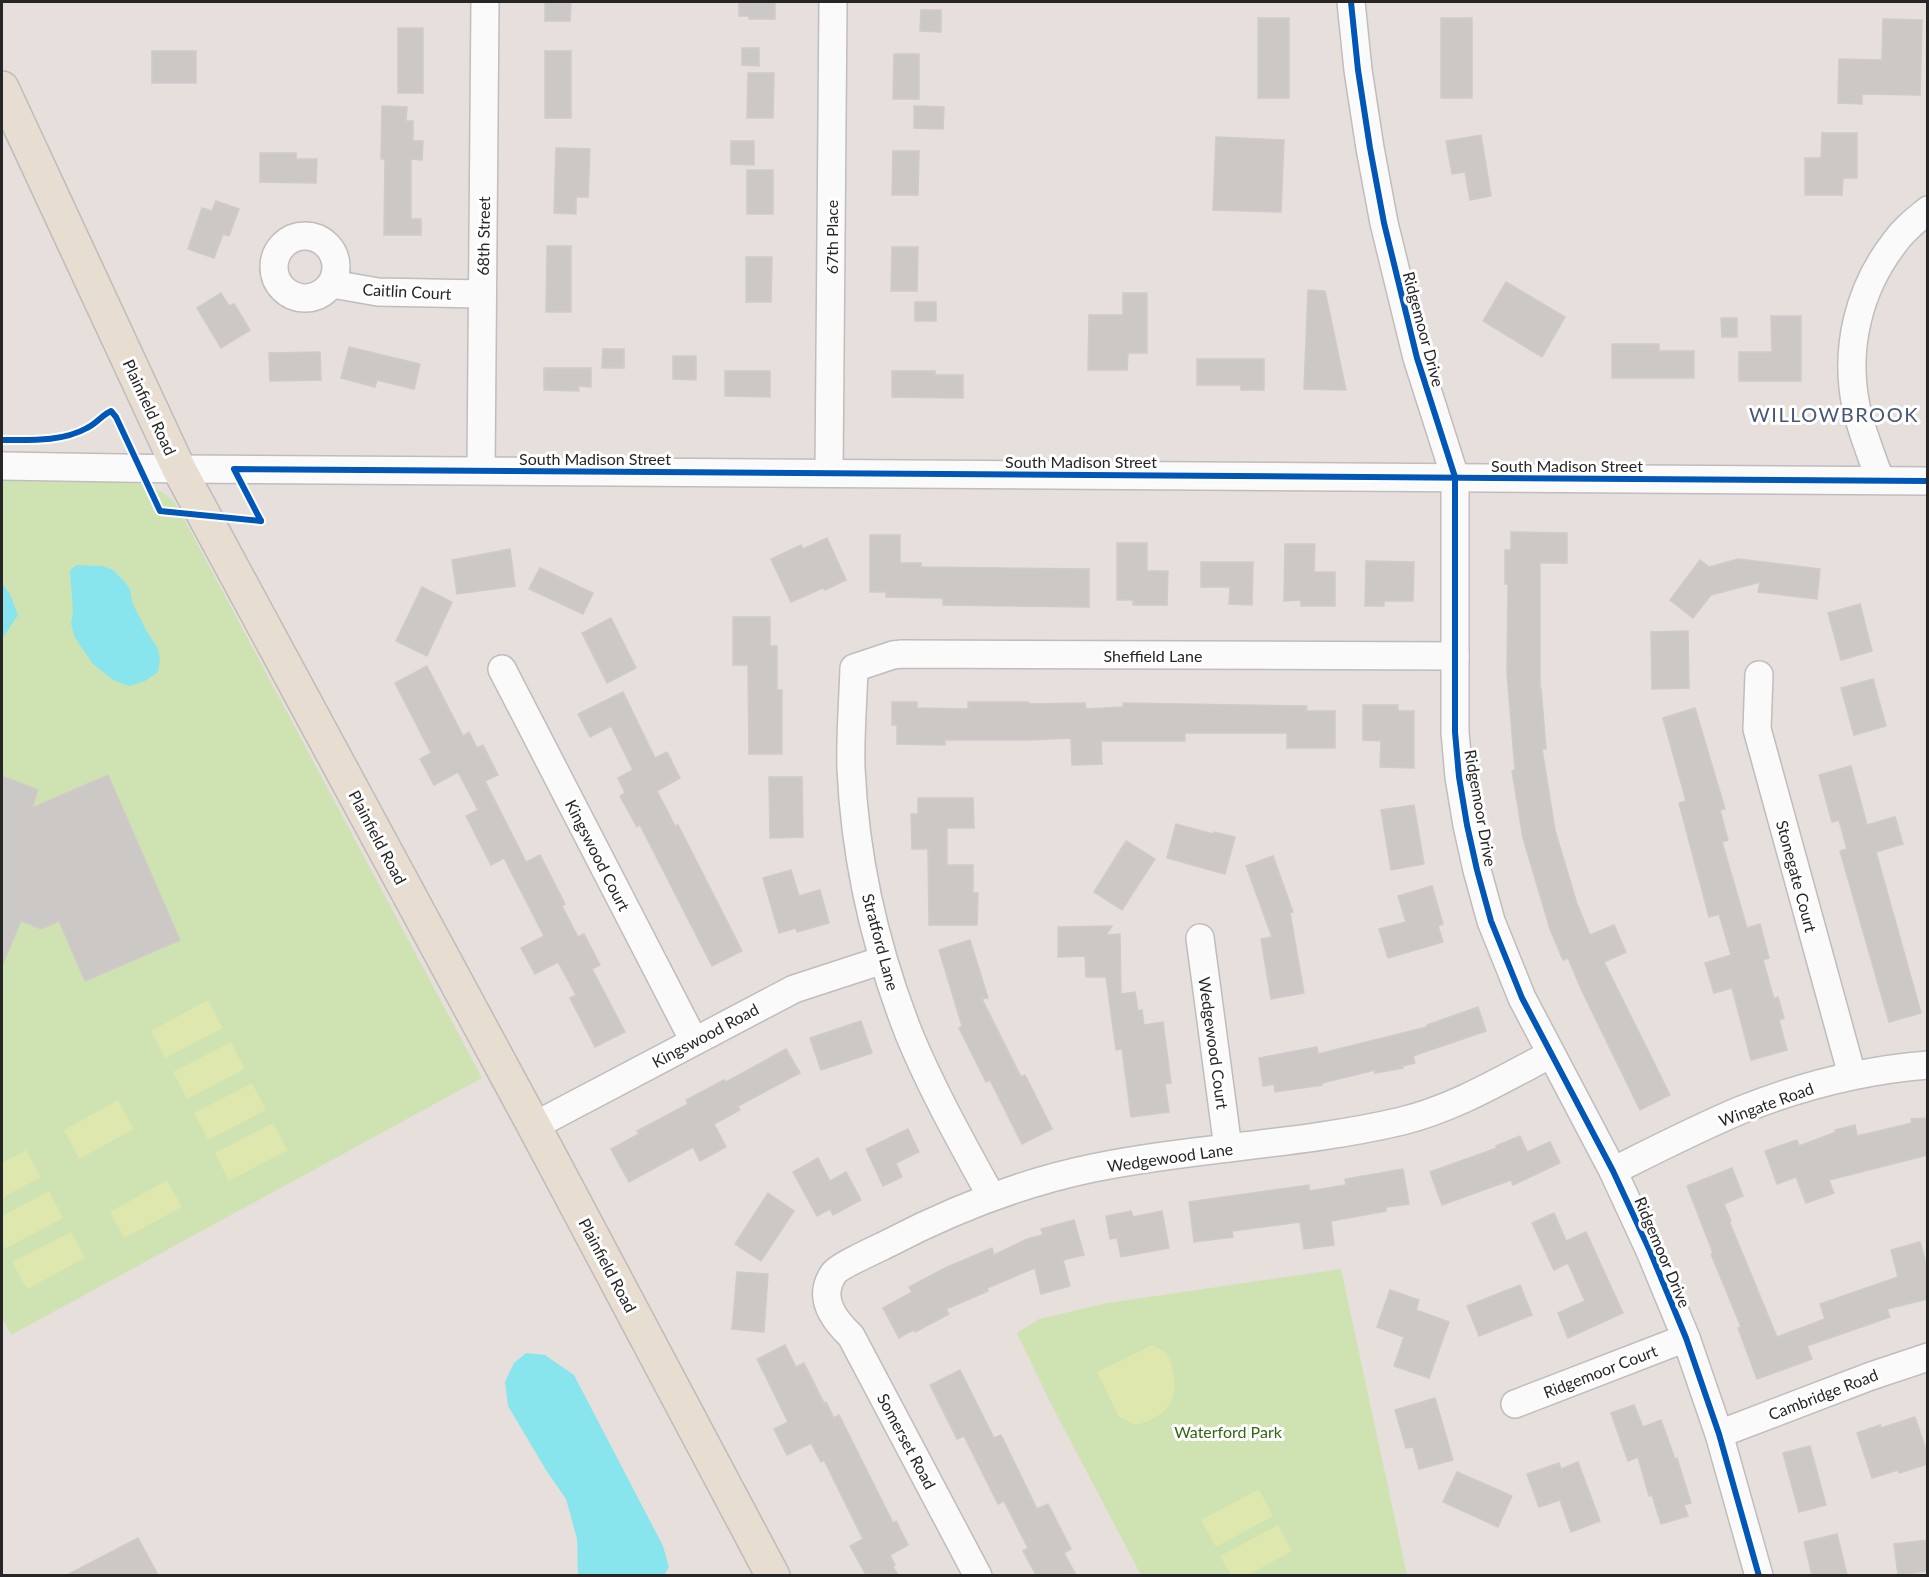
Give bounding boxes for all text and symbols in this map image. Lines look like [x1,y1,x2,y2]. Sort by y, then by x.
street label: 68th Street [473,196,493,276]
street label: 67th Place [822,200,841,274]
street label: Ridgemoor Drive [1400,269,1448,389]
street label: Caitlin Court [362,279,452,303]
street label: Plainfield Road [119,356,181,458]
district label: WILLOWBROOK [1749,402,1919,426]
street label: South Madison Street [519,449,671,468]
street label: South Madison Street [1005,452,1157,471]
street label: South Madison Street [1491,456,1643,475]
street label: Sheffield Lane [1104,646,1202,665]
street label: Ridgemoor Drive [1461,748,1501,868]
street label: Plainfield Road [345,787,411,887]
street label: Kingswood Court [562,796,634,914]
street label: Stonegate Court [1773,818,1821,934]
street label: Stratford Lane [859,891,903,993]
street label: Wedgewood Court [1195,976,1233,1111]
street label: Kingswood Road [649,999,761,1071]
street label: Wingate Road [1716,1078,1816,1130]
street label: Wedgewood Lane [1106,1139,1234,1175]
street label: Ridgemoor Drive [1631,1194,1695,1310]
street label: Plainfield Road [575,1215,641,1315]
street label: Ridgemoor Court [1540,1340,1660,1401]
street label: Cambridge Road [1766,1364,1880,1424]
street label: Somerset Road [874,1390,940,1492]
park label: Waterford Park [1174,1422,1283,1441]

